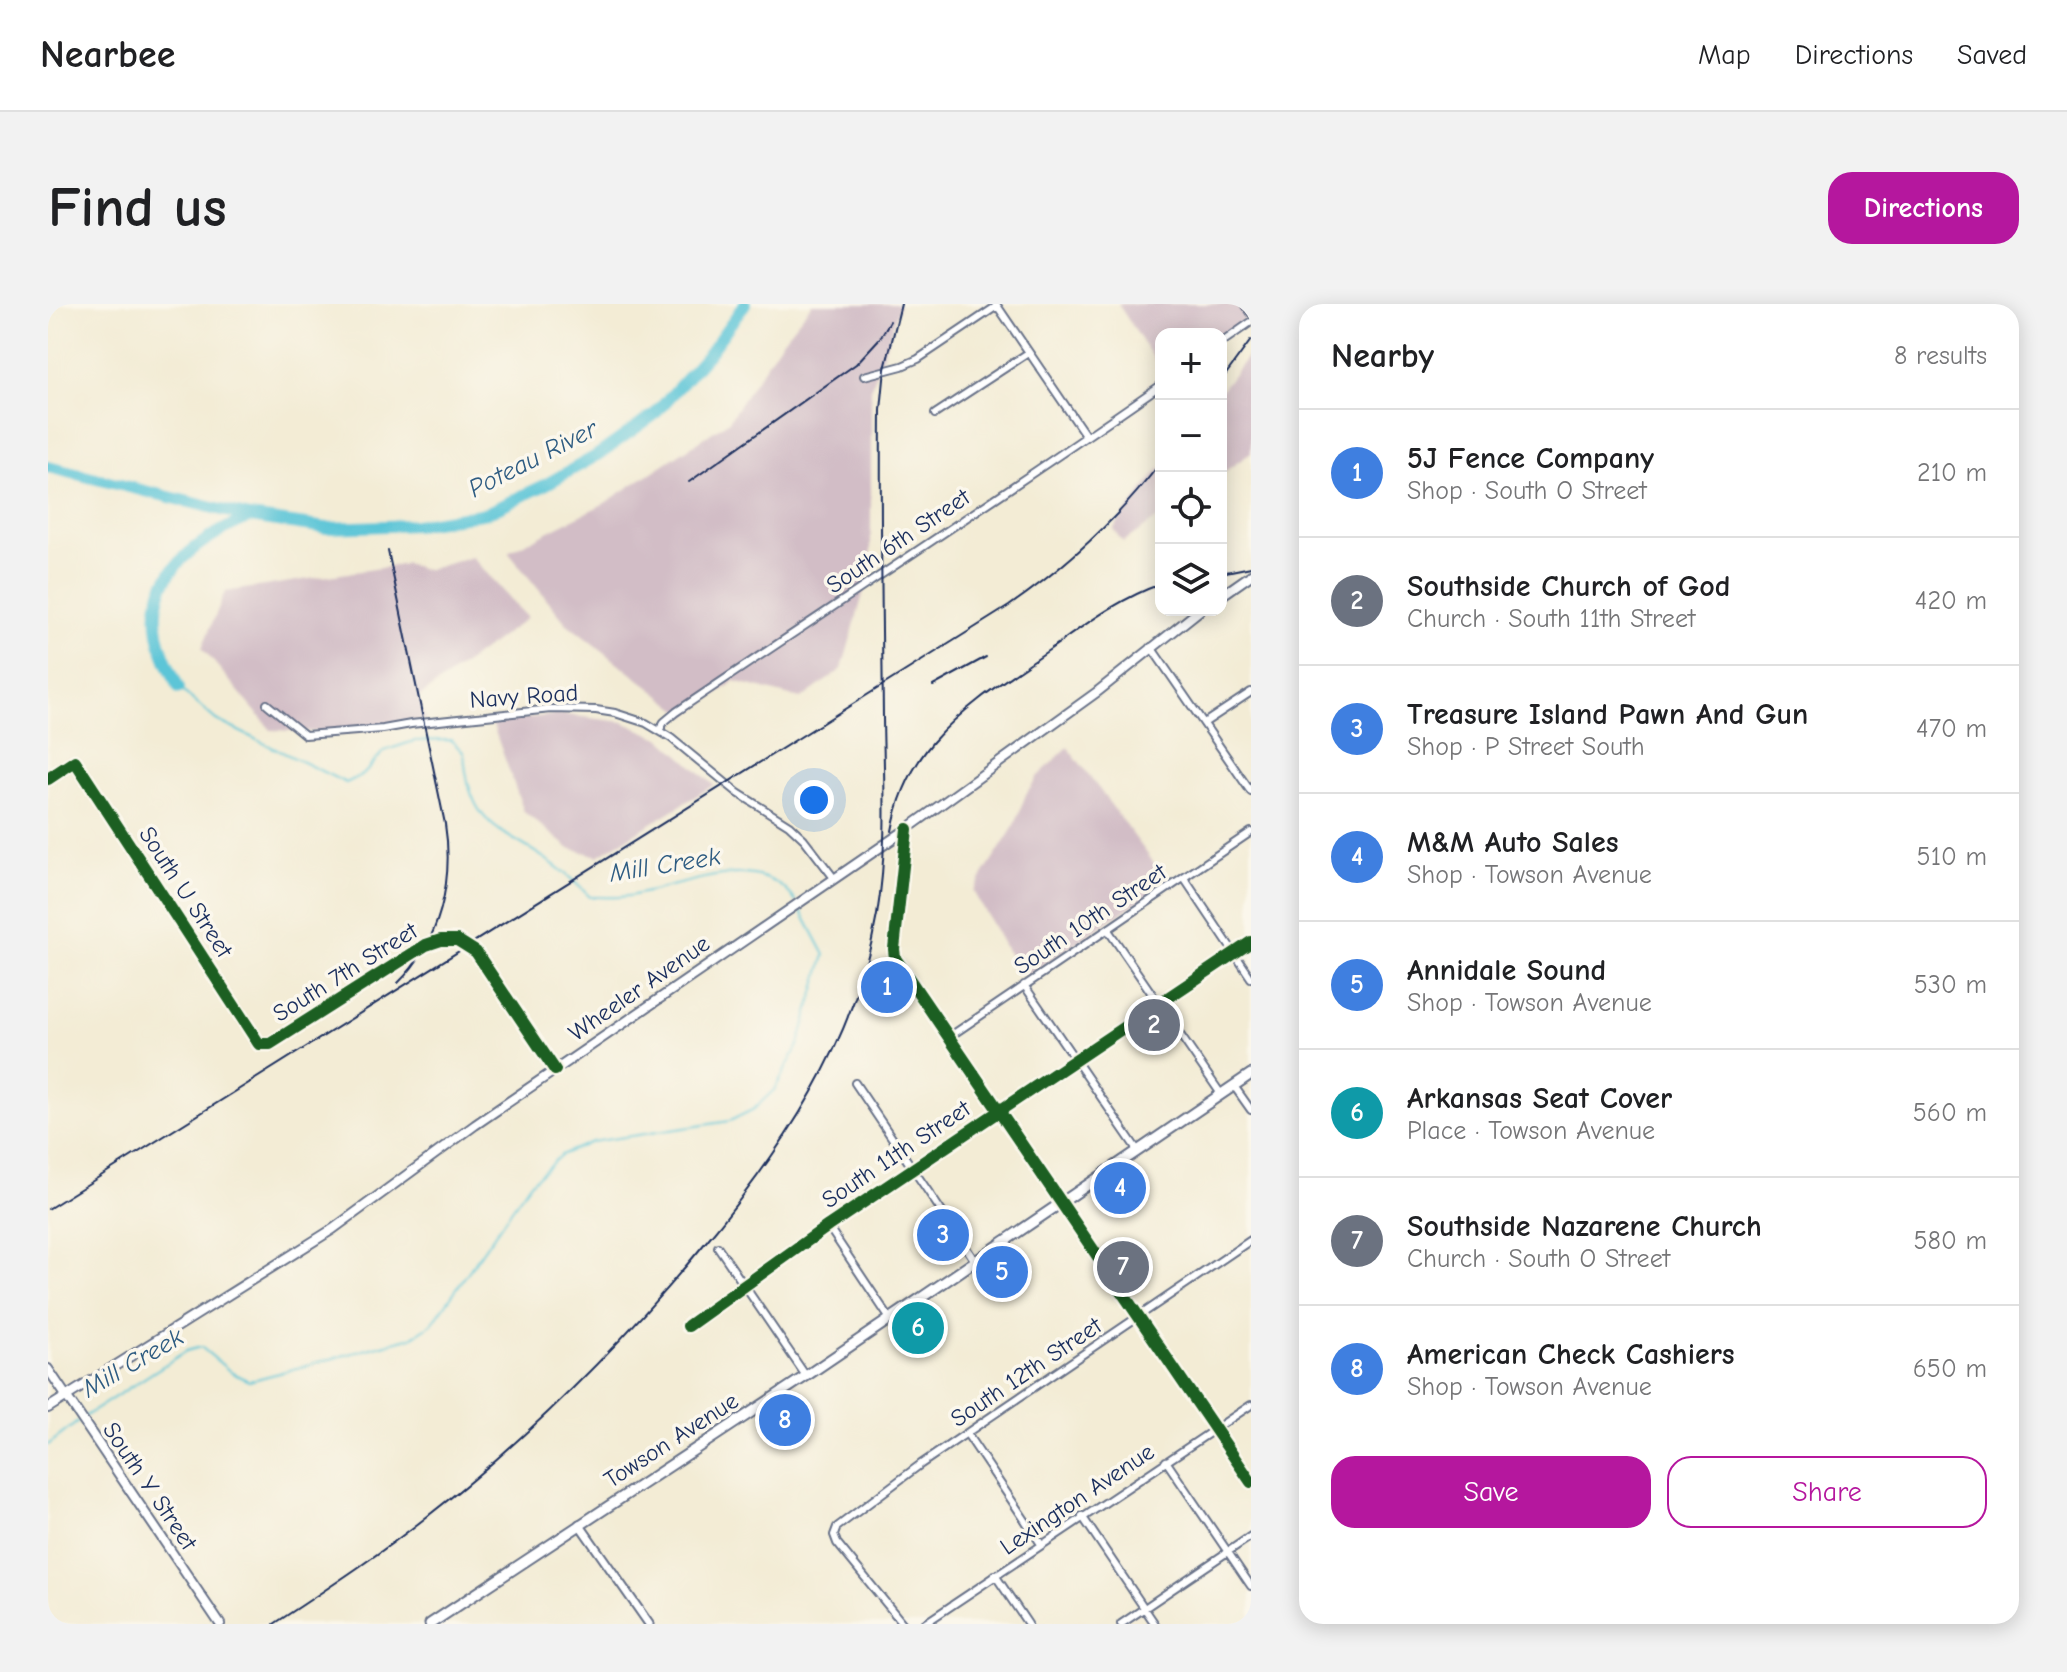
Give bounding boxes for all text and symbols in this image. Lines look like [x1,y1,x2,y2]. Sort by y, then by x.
text: Nearbee [40,33,175,77]
text: Map [1698,39,1751,71]
text: Directions [1795,39,1913,71]
text: Saved [1957,39,2027,71]
button: Directions [1828,172,2019,244]
text: Find us [48,176,227,240]
map controls [1155,328,1227,616]
button: + [1155,328,1227,400]
text: Nearby [1331,336,1434,376]
text: 8 results [1894,341,1987,371]
button: − [1155,400,1227,472]
water label: Poteau River [464,413,604,504]
text: 5J Fence Company [1407,441,1654,476]
text: 1 [1352,458,1362,488]
text: 210 m [1917,458,1987,488]
button: locate [1155,472,1227,544]
text: Shop · South O Street [1407,476,1647,506]
street label: South 6th Street [821,482,976,599]
button: layers [1155,544,1227,616]
text: Southside Church of God [1407,569,1730,604]
text: 2 [1351,586,1363,616]
text: 420 m [1915,586,1987,616]
text: Church · South 11th Street [1407,604,1695,634]
street label: Navy Road [469,678,579,714]
text: Treasure Island Pawn And Gun [1407,697,1808,732]
text: 3 [1351,714,1363,744]
text: 470 m [1916,714,1987,744]
text: Shop · P Street South [1407,732,1645,762]
your location [794,780,834,820]
street label: South U Street [133,821,239,964]
text: M&M Auto Sales [1407,825,1618,860]
water label: Mill Creek [606,841,723,889]
text: 4 [1351,842,1363,872]
text: 510 m [1917,842,1987,872]
street label: South 10th Street [1008,857,1173,980]
text: Shop · Towson Avenue [1407,860,1652,890]
street label: South 7th Street [268,916,423,1028]
street label: Wheeler Avenue [563,929,715,1047]
text: Annidale Sound [1407,953,1606,988]
pin: 1 [861,957,913,1017]
text: 5 [1350,970,1364,1000]
text: 530 m [1914,970,1987,1000]
text: Shop · Towson Avenue [1407,988,1652,1018]
pin: 2 [1128,995,1180,1055]
text: Arkansas Seat Cover [1407,1081,1672,1116]
street label: South 11th Street [817,1093,976,1214]
text: 6 [1350,1098,1364,1128]
text: 560 m [1913,1098,1987,1128]
text: Place · Towson Avenue [1407,1116,1655,1146]
pin: 4 [1094,1158,1146,1218]
pin: 3 [917,1205,969,1265]
text: Southside Nazarene Church [1407,1209,1762,1244]
text: 7 [1351,1226,1363,1256]
text: 580 m [1913,1226,1987,1256]
pin: 7 [1097,1237,1149,1297]
pin: 5 [976,1242,1028,1302]
text: Church · South O Street [1407,1244,1670,1274]
pin: 6 [892,1298,944,1358]
street label: South 12th Street [945,1311,1108,1433]
water label: Mill Creek [76,1322,189,1405]
text: American Check Cashiers [1407,1337,1735,1372]
text: 8 [1350,1354,1364,1384]
text: 650 m [1913,1354,1987,1384]
text: Shop · Towson Avenue [1407,1372,1652,1402]
street label: Towson Avenue [599,1386,743,1494]
pin: 8 [759,1390,811,1450]
street label: South Y Street [97,1417,204,1556]
street label: Lexington Avenue [995,1437,1159,1561]
button: Save [1331,1456,1651,1528]
button: Share [1667,1456,1987,1528]

